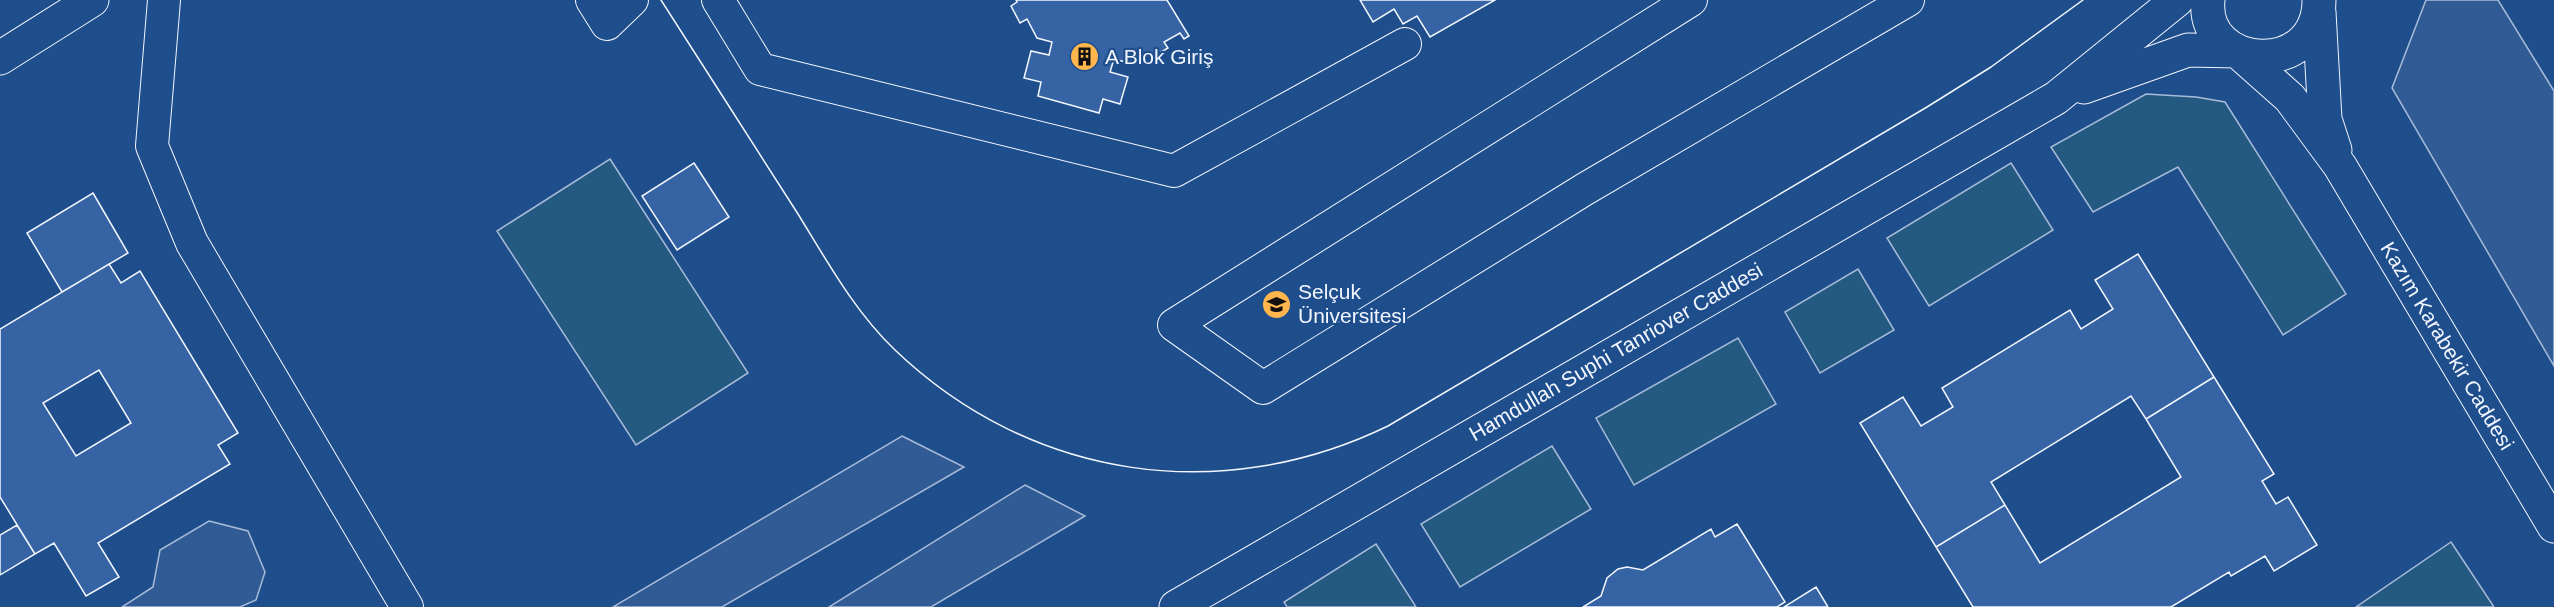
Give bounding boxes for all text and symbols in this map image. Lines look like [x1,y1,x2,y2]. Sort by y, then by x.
building icon: A Blok Giriş [1068,41,1100,73]
place label: A Blok Giriş [1105,45,1214,68]
street label: Kazım Karabekir Caddesi [2376,238,2519,454]
street label: Hamdullah Suphi Tanriover Caddesi [1465,258,1766,445]
place label: Selçuk Üniversitesi [1298,280,1407,327]
school or university icon: Selçuk Üniversitesi [1261,288,1293,320]

